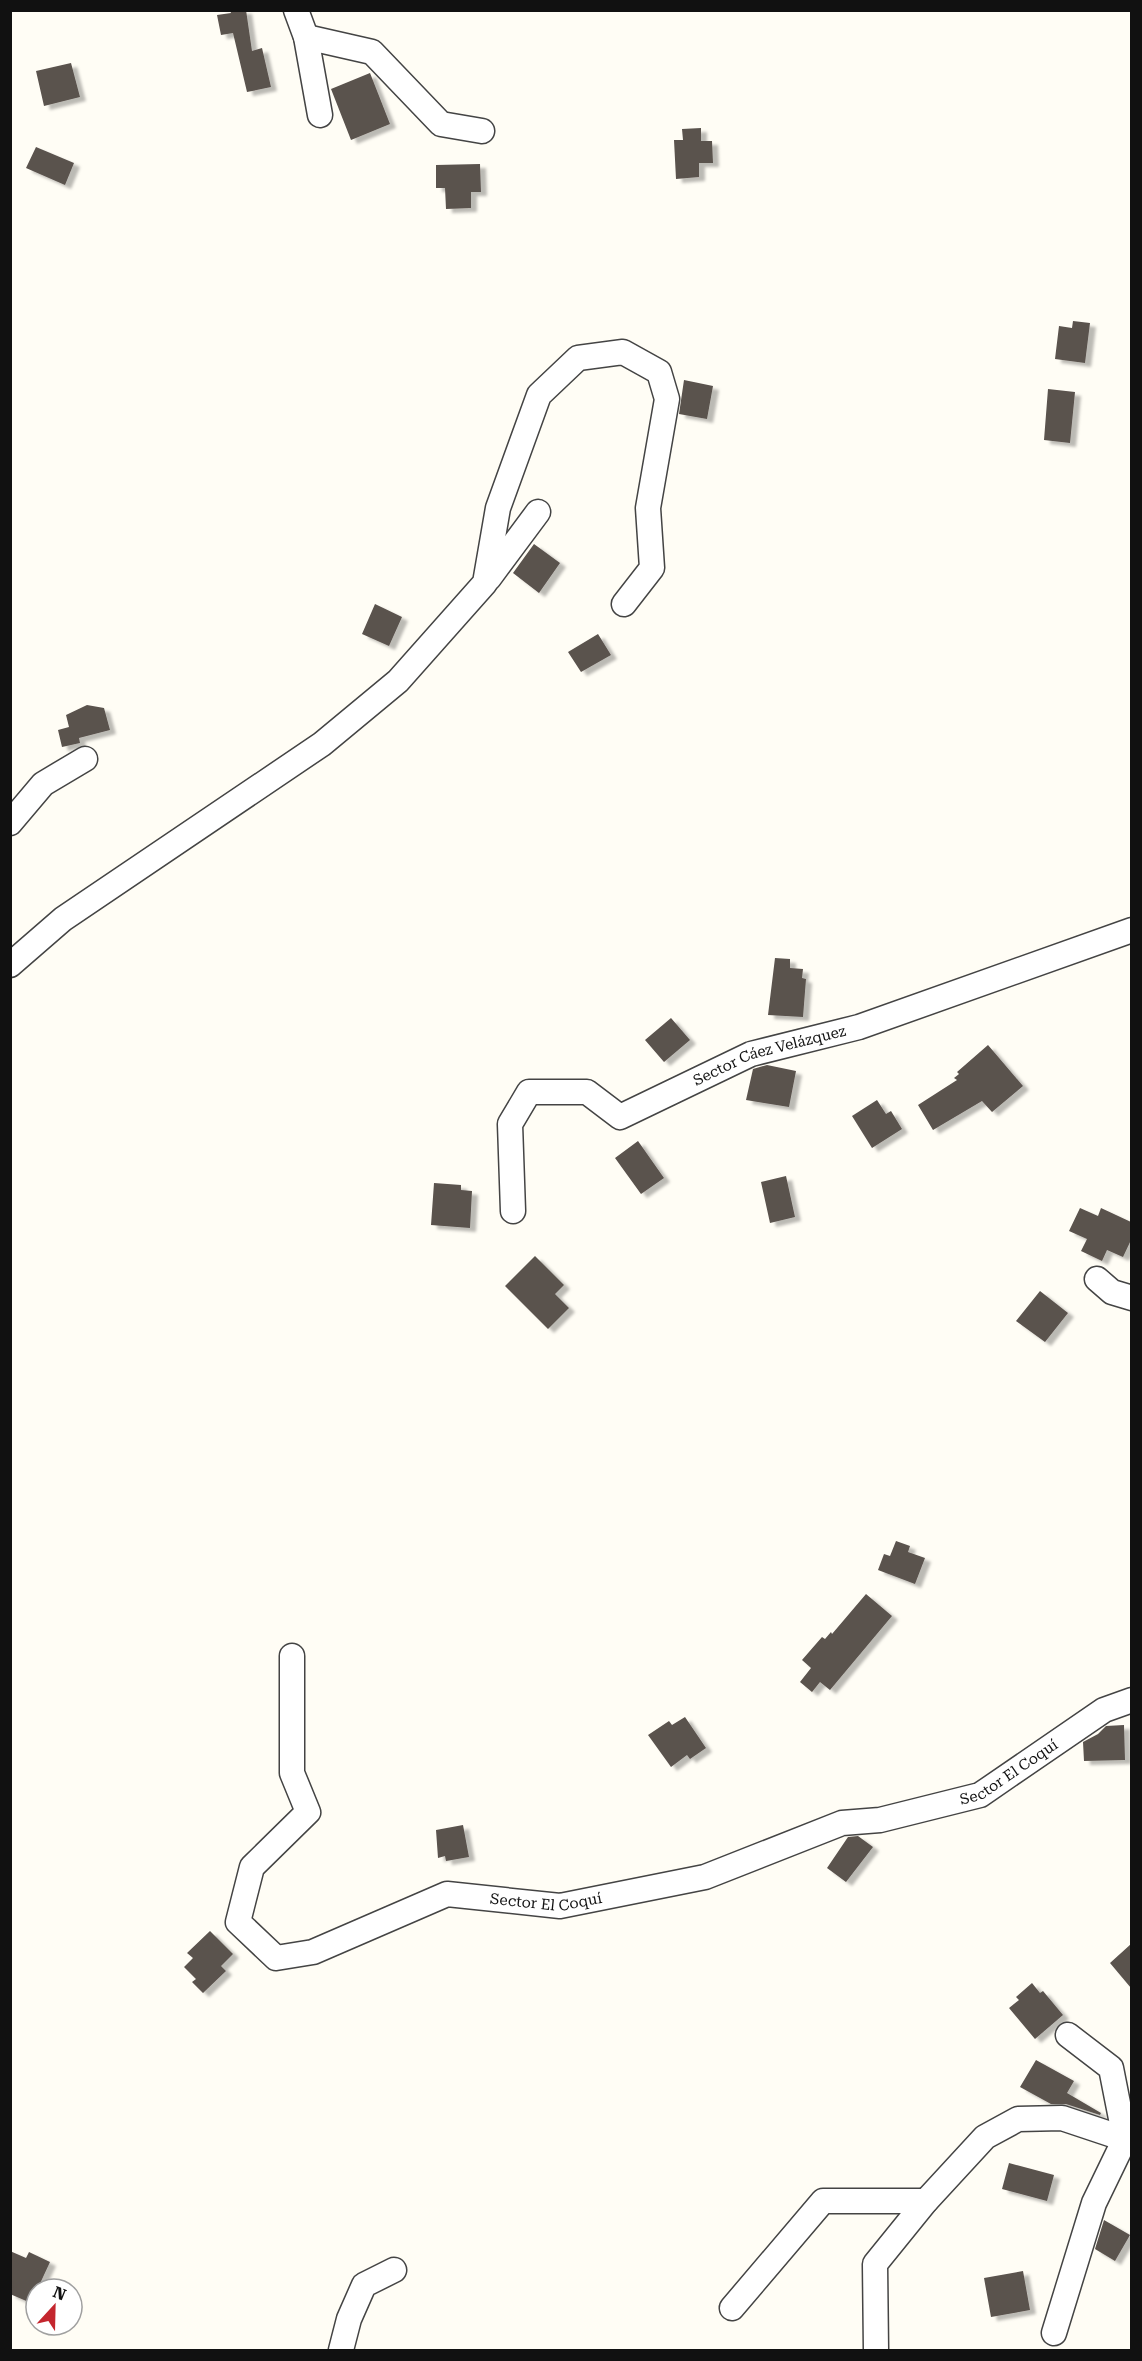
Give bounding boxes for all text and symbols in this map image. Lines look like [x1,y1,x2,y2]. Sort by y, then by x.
street label: Sector Cáez Velázquez [690,1022,847,1090]
street label: Sector El Coquí [958,1735,1061,1809]
street label: Sector El Coquí [489,1889,604,1915]
north arrow [24,2277,84,2337]
text: N [50,2282,69,2305]

